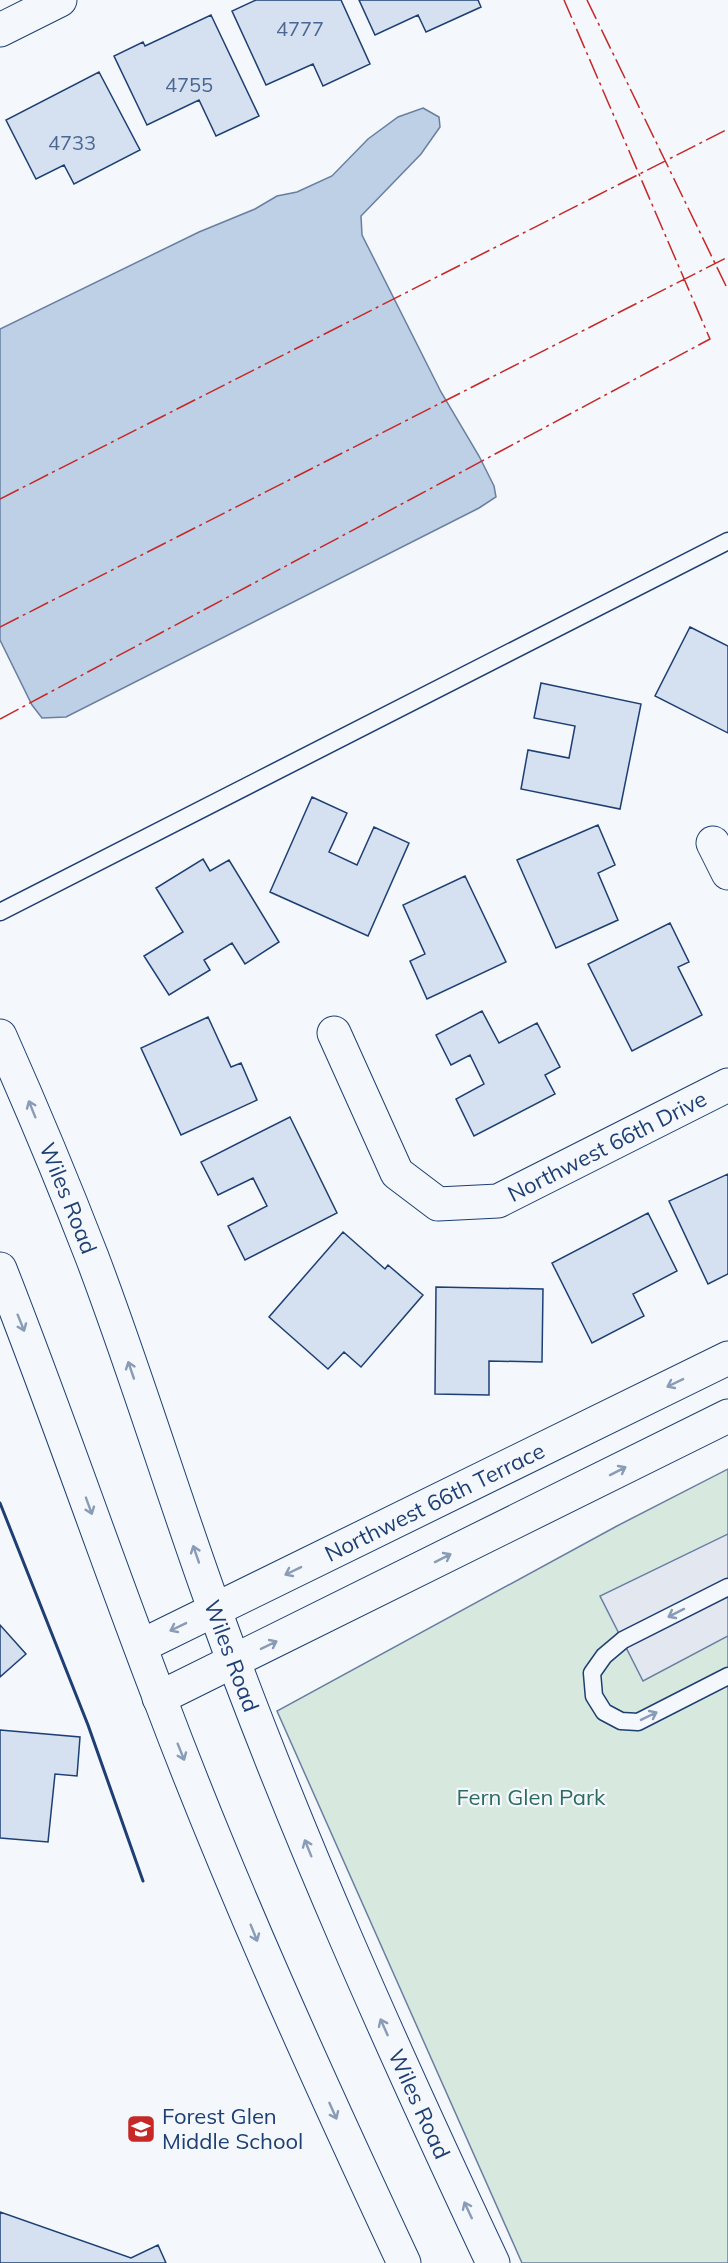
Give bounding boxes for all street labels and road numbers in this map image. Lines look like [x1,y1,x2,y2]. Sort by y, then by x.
street label: Northwest 66th Drive [503,1084,711,1208]
street label: Wiles Road [33,1138,103,1258]
street label: Northwest 66th Terrace [320,1436,549,1568]
street label: Wiles Road [198,1596,266,1716]
street label: Wiles Road [382,2045,457,2163]

